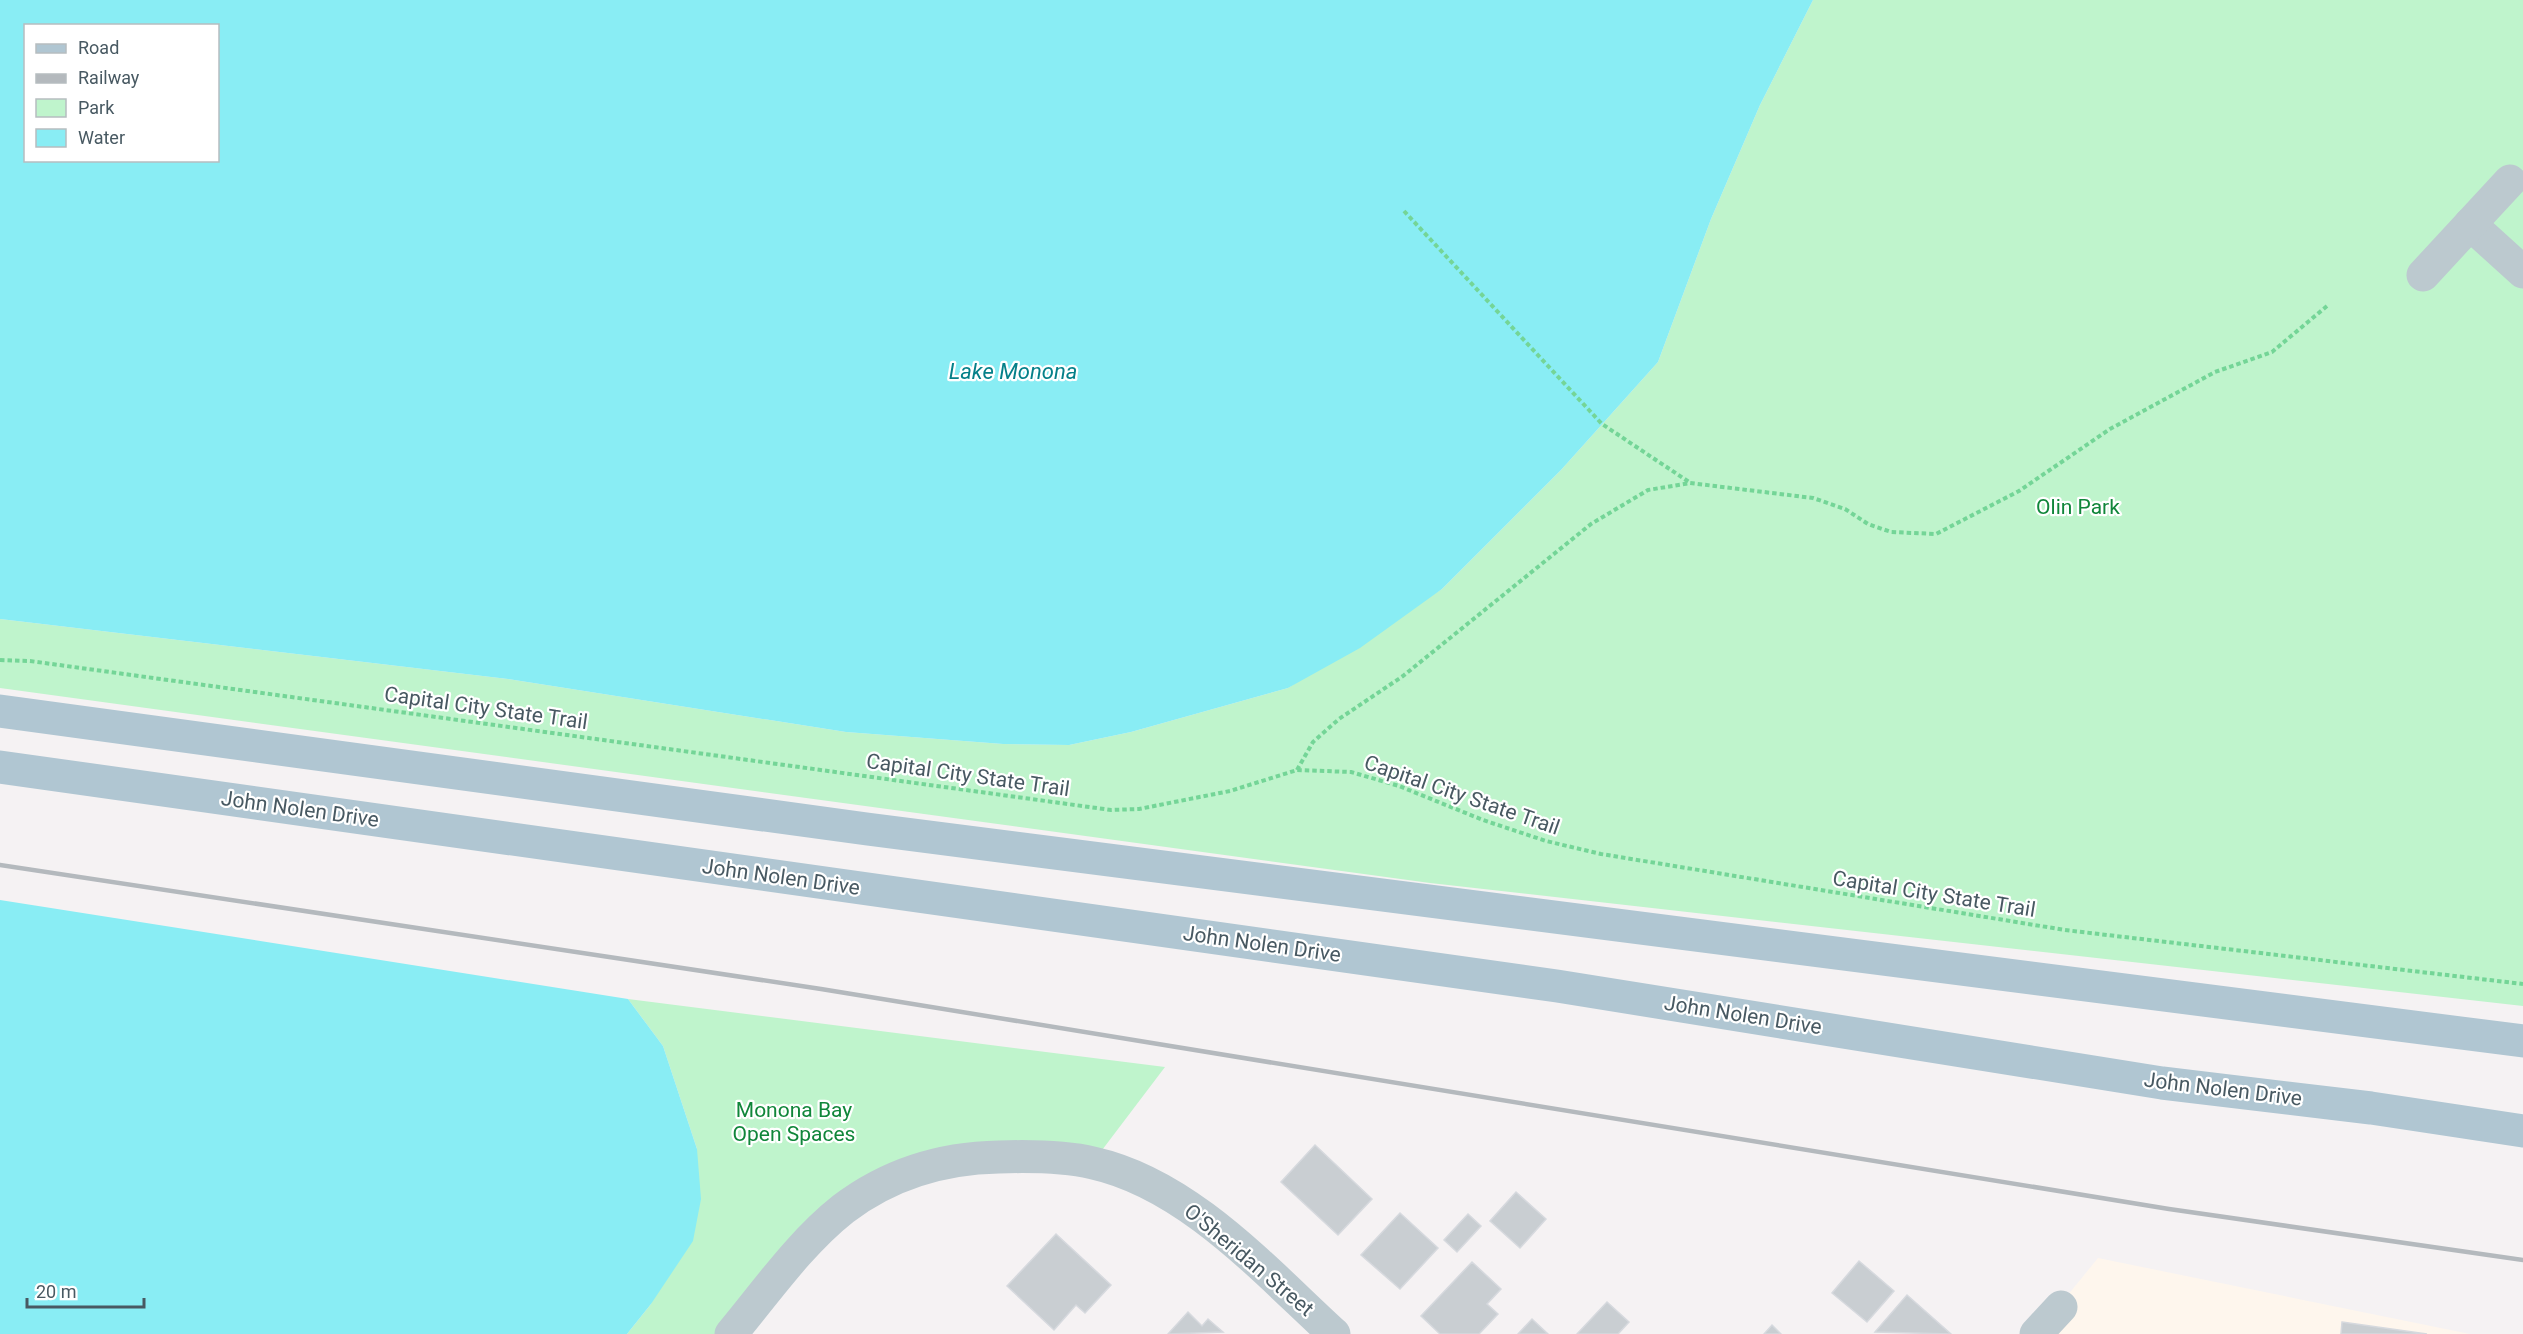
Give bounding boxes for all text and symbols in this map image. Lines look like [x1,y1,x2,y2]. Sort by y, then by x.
legend [24,24,219,162]
text: Road [78,37,119,58]
text: Railway [78,67,140,88]
text: Park [78,97,115,118]
text: Water [78,127,125,148]
water label: Lake Monona [949,359,1077,384]
park label: Olin Park [2036,495,2120,519]
street label: Capital City State Trail [383,682,589,734]
street label: Capital City State Trail [865,749,1071,801]
street label: Capital City State Trail [1361,750,1563,840]
street label: John Nolen Drive [220,786,380,832]
street label: John Nolen Drive [701,854,861,900]
street label: Capital City State Trail [1831,866,2037,922]
street label: John Nolen Drive [1182,921,1342,967]
street label: John Nolen Drive [1663,991,1823,1039]
street label: John Nolen Drive [2143,1067,2303,1111]
park label: Monona Bay Open Spaces [733,1098,855,1146]
street label: O'Sheridan Street [1180,1199,1318,1321]
scale bar [27,1271,144,1309]
text: 20 m [36,1281,76,1302]

